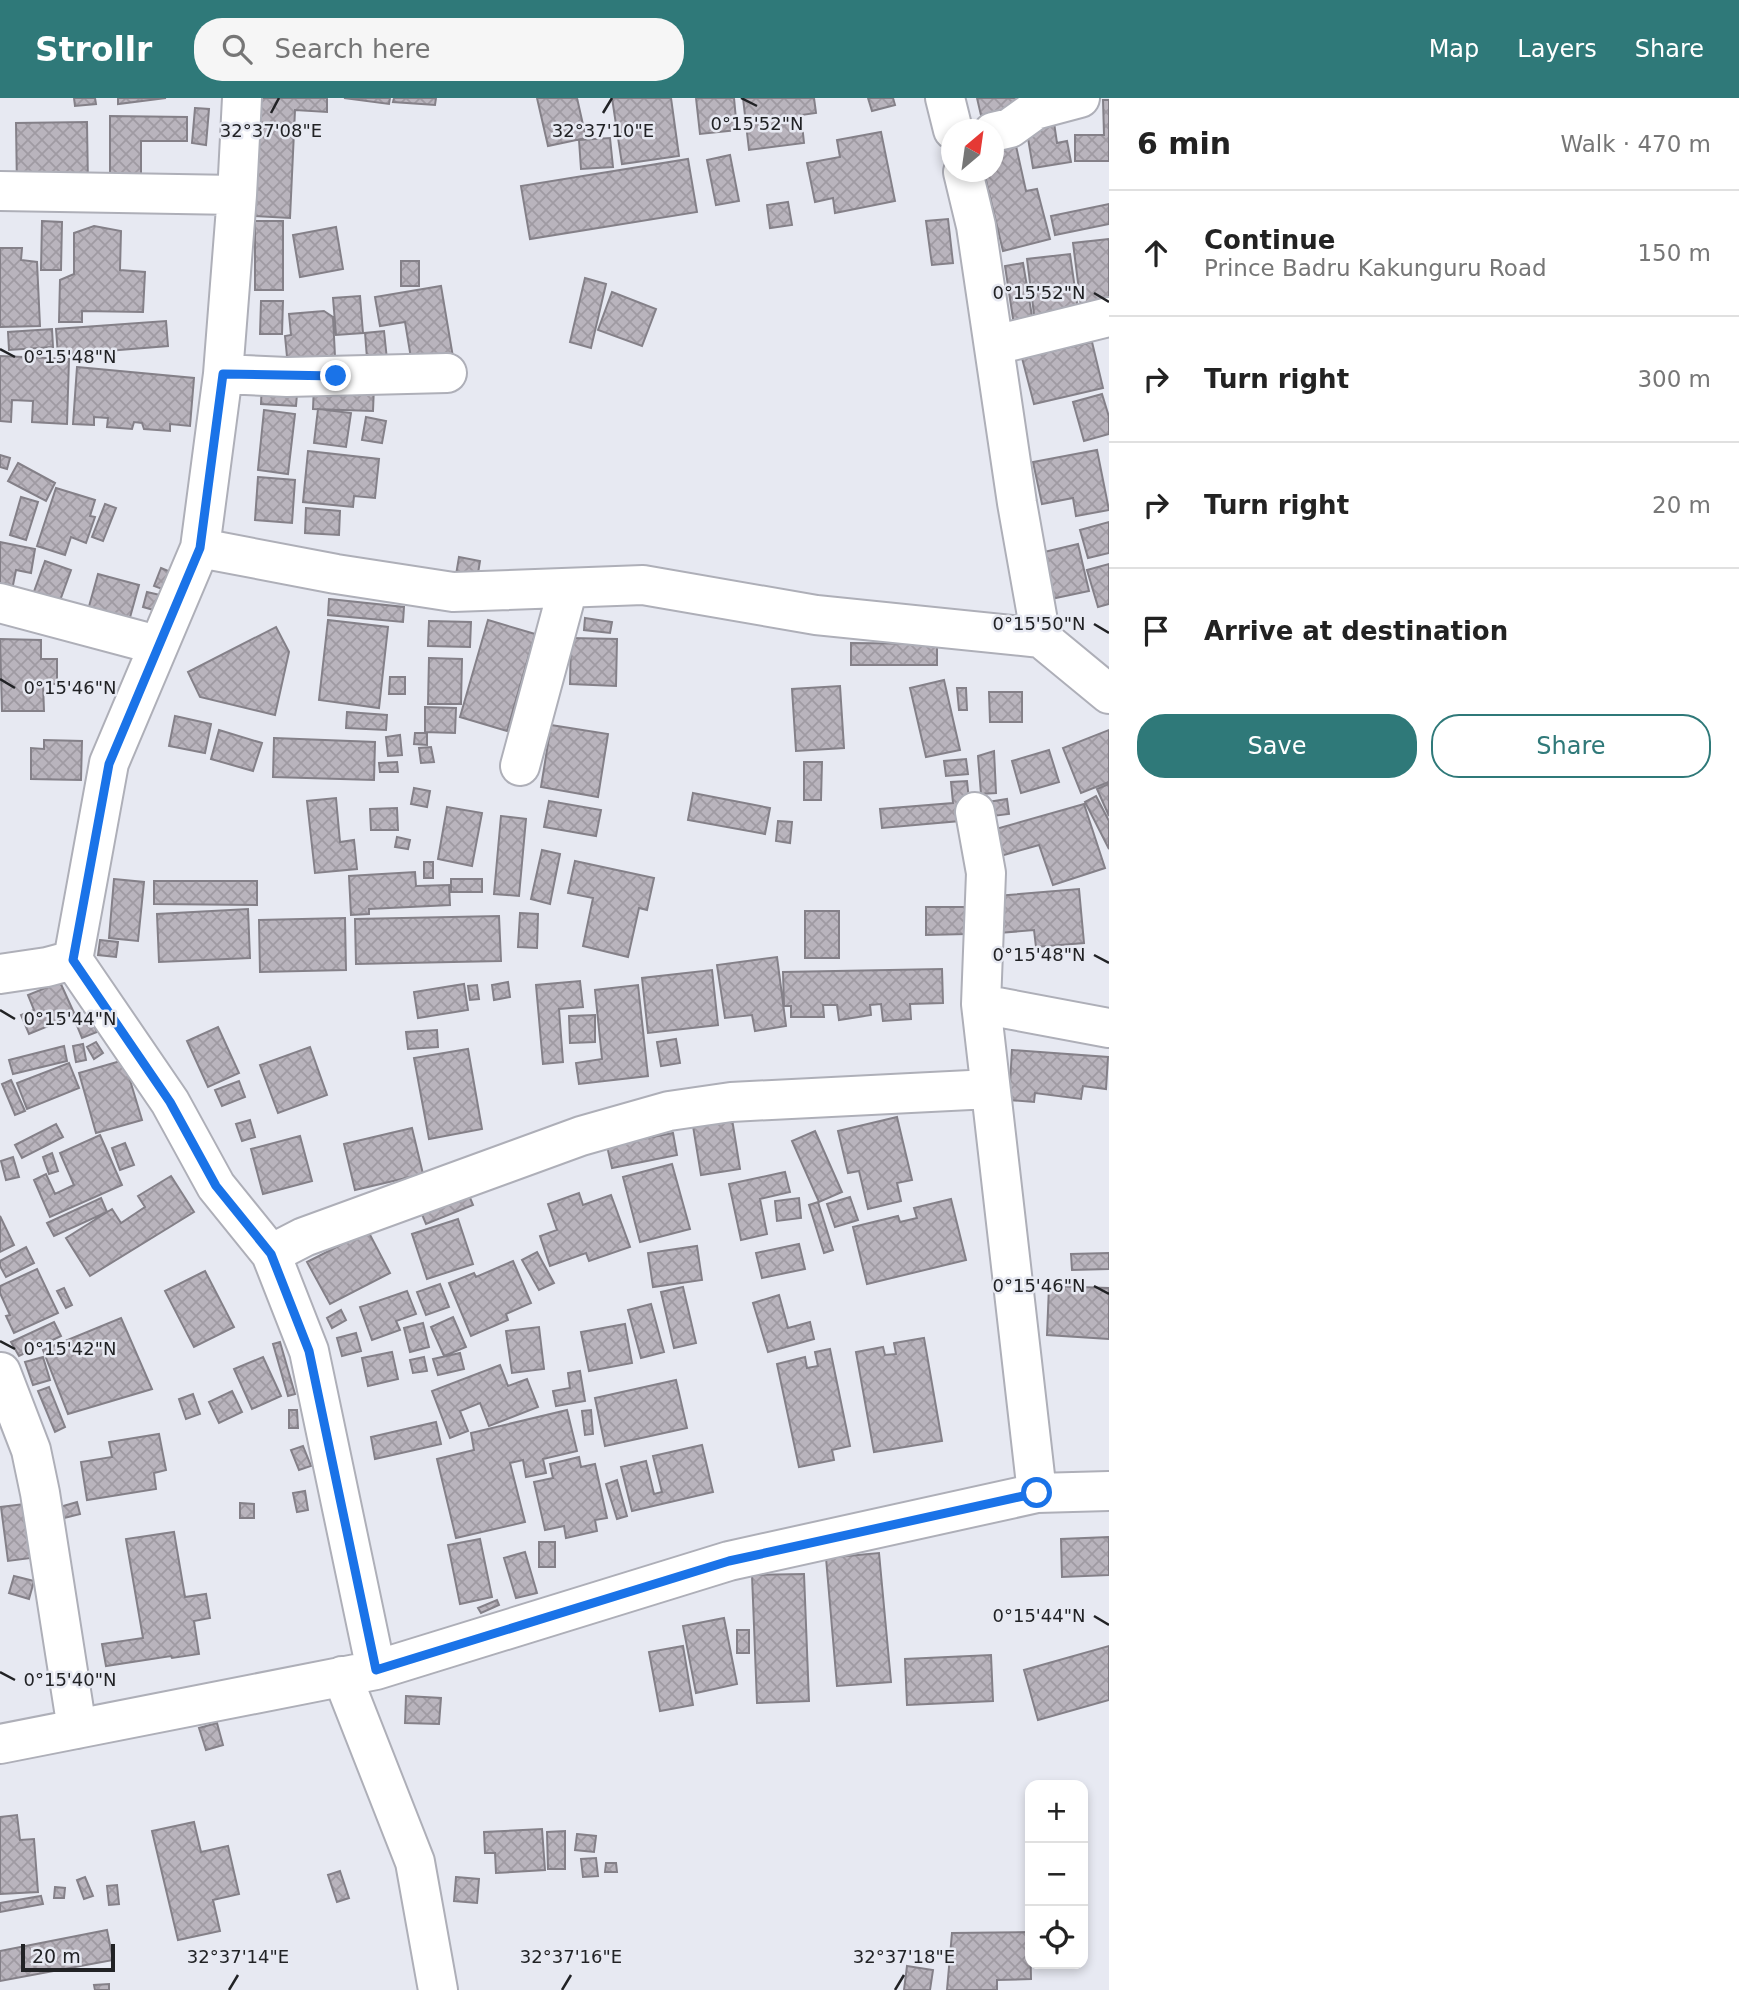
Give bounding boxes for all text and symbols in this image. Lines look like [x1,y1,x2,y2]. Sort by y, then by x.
search box [194,18,684,81]
text: Strollr [35,30,152,69]
icon: search [218,30,256,68]
text: Search here [274,34,431,64]
text: Map [1429,35,1479,63]
text: Layers [1517,35,1597,63]
text: Share [1635,35,1704,63]
text: 0°15'52"N [711,113,803,134]
north arrow [941,119,1004,182]
text: 32°37'08"E [220,120,322,141]
text: 32°37'10"E [552,120,654,141]
text: 6 min [1137,126,1231,161]
text: Walk · 470 m [1560,131,1711,157]
text: Continue [1204,225,1335,255]
icon: ahead [1137,234,1175,272]
text: 150 m [1637,240,1711,266]
text: Prince Badru Kakunguru Road [1204,255,1547,281]
text: 0°15'52"N [993,282,1085,303]
text: 0°15'48"N [24,346,116,367]
route end [320,360,351,391]
icon: right [1137,360,1175,398]
text: Turn right [1204,364,1349,394]
text: 300 m [1637,366,1711,392]
icon: right [1137,486,1175,524]
text: Turn right [1204,490,1349,520]
text: 20 m [1652,492,1711,518]
icon: arrive [1137,612,1175,650]
text: 0°15'50"N [993,613,1085,634]
text: Arrive at destination [1204,616,1508,646]
text: 0°15'46"N [24,677,116,698]
button: Save [1137,714,1417,778]
button: Share [1431,714,1711,778]
text: 0°15'48"N [993,944,1085,965]
text: 0°15'44"N [24,1008,116,1029]
text: 0°15'46"N [993,1275,1085,1296]
text: 0°15'42"N [24,1338,116,1359]
route start [1021,1477,1052,1508]
text: 0°15'44"N [993,1605,1085,1626]
text: 0°15'40"N [24,1669,116,1690]
map controls [1025,1780,1088,1969]
button: + [1025,1780,1088,1843]
button: − [1025,1843,1088,1906]
button: locate [1025,1906,1088,1969]
scale bar [21,1941,116,1973]
text: 20 m [32,1945,81,1967]
text: 32°37'14"E [187,1946,289,1967]
text: 32°37'16"E [520,1946,622,1967]
text: 32°37'18"E [853,1946,955,1967]

